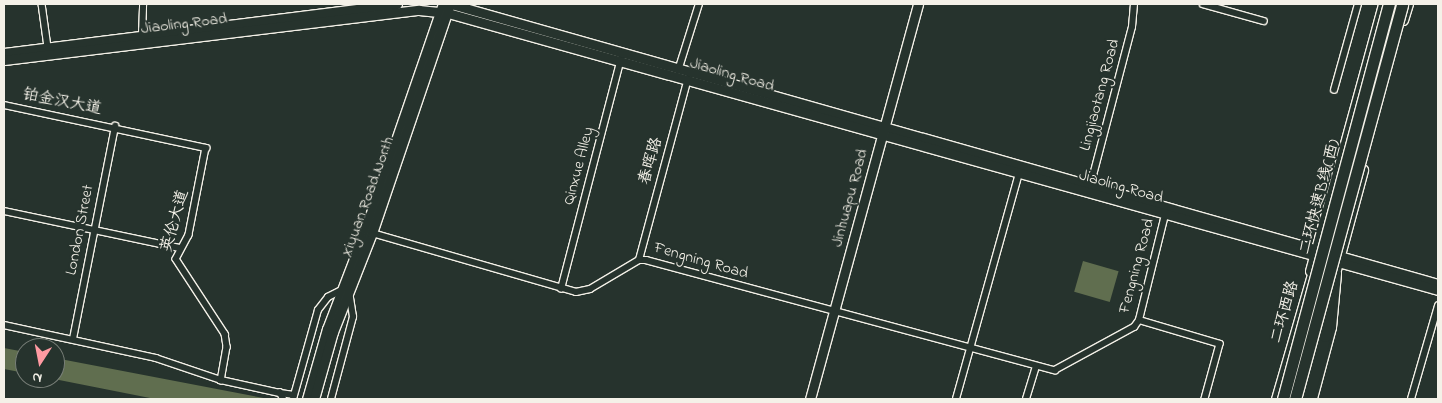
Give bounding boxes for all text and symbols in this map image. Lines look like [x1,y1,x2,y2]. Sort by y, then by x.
street label: Jiaoling Road [140,9,228,39]
street label: Lingjiaotang Road [1076,37,1124,153]
street label: Jiaoling Road [688,54,776,96]
street label: 铂金汉大道 [21,85,103,119]
street label: Qinxue Alley [559,125,599,207]
street label: Xiyuan Road North [337,134,399,260]
street label: 春晖路 [635,135,667,187]
street label: 二环快速B线(西) [1295,137,1345,257]
street label: Jinhuapu Road [828,147,872,249]
street label: Jiaoling Road [1077,166,1165,208]
street label: London Street [62,183,98,277]
street label: 英伦大道 [157,188,193,254]
street label: Fengning Road [1115,217,1159,315]
street label: Fengning Road [652,238,750,284]
street label: 二环西路 [1267,279,1303,345]
north arrow [15,338,65,388]
text: N [31,366,44,388]

